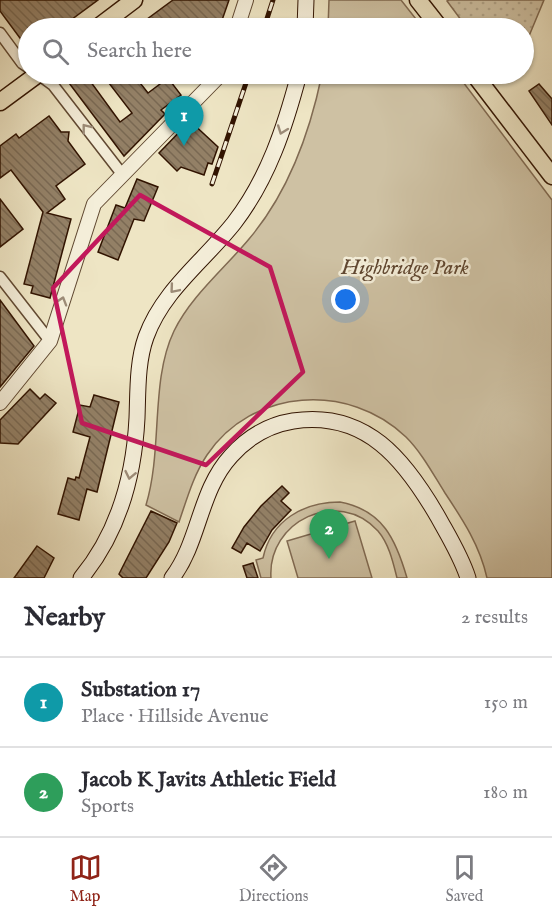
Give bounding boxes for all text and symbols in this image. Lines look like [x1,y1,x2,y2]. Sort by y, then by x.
search box [18,18,534,84]
icon: search [39,35,72,68]
text: Search here [87,37,192,65]
pin: 1 [164,96,204,146]
one-way arrow [82,123,93,134]
one-way arrow [277,124,290,134]
park label: Highbridge Park [340,255,469,282]
one-way arrow [170,282,181,293]
your location [331,285,360,314]
one-way arrow [55,296,67,307]
one-way arrow [124,469,137,479]
pin: 2 [310,510,348,559]
text: Nearby [24,601,105,634]
text: 2 results [461,605,528,630]
text: Substation 17 [81,676,200,704]
text: 1 [40,690,47,715]
text: 150 m [484,690,528,715]
text: Place · Hillside Avenue [81,704,269,729]
text: Jacob K Javits Athletic Field [81,766,336,794]
text: 2 [39,780,48,805]
text: 180 m [483,780,528,805]
text: Sports [81,794,134,819]
tab: Map [69,851,102,907]
tab: Directions [239,851,308,907]
tab: Saved [446,851,483,907]

